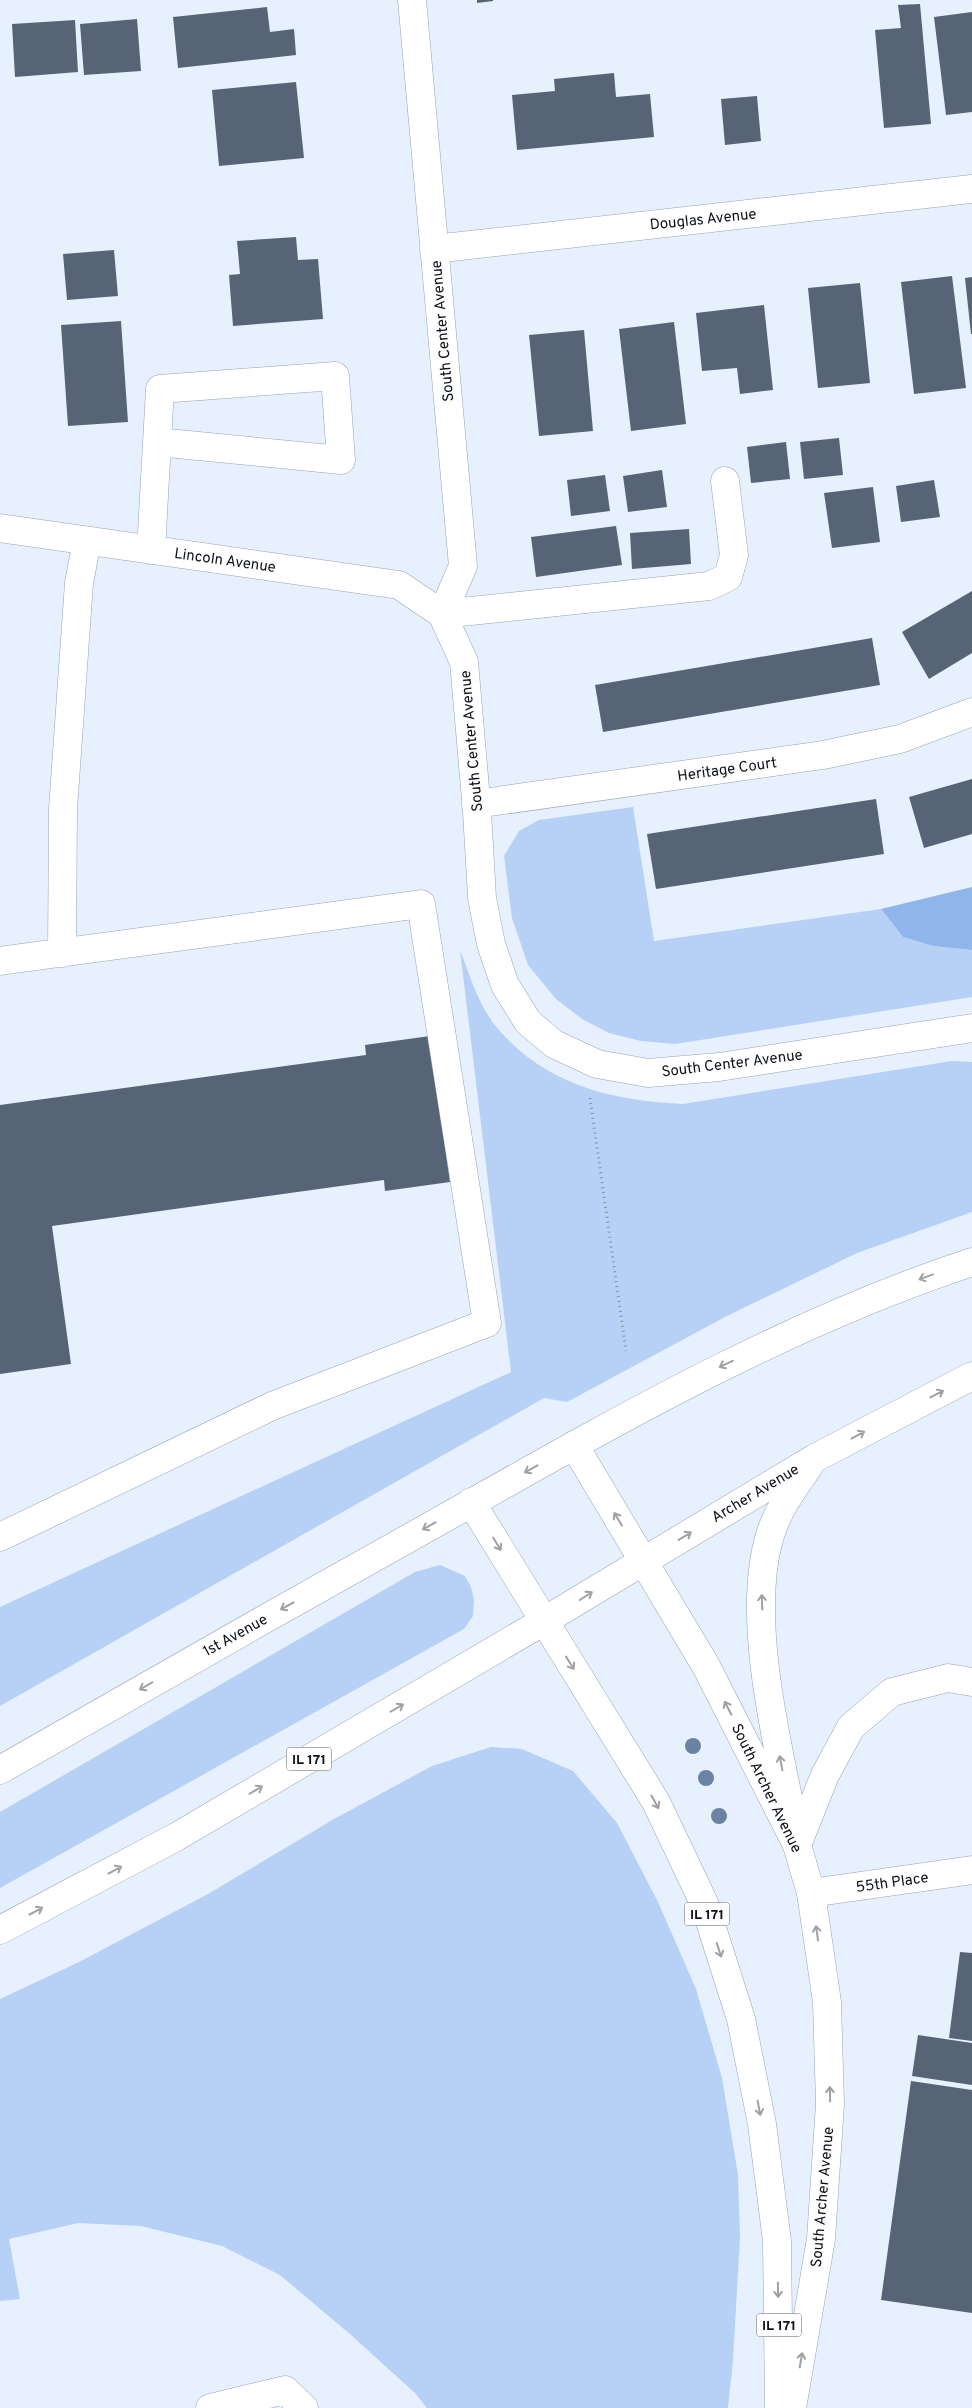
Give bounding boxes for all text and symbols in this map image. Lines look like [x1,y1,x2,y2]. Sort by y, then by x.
street label: Douglas Avenue [649,205,757,236]
street label: South Center Avenue [428,259,459,402]
street label: Lincoln Avenue [173,545,277,578]
street label: South Center Avenue [457,669,488,812]
street label: Heritage Court [676,754,778,787]
street label: South Center Avenue [661,1046,804,1083]
one-way arrow [919,1273,934,1282]
one-way arrow [719,1360,734,1370]
one-way arrow [929,1389,944,1398]
one-way arrow [851,1430,866,1440]
street label: Archer Avenue [708,1461,803,1528]
one-way arrow [524,1464,539,1474]
one-way arrow [612,1512,622,1526]
one-way arrow [422,1522,437,1532]
one-way arrow [677,1530,691,1540]
one-way arrow [491,1537,502,1551]
one-way arrow [578,1590,592,1600]
one-way arrow [757,1594,766,1610]
one-way arrow [280,1601,295,1611]
street label: 1st Avenue [200,1611,271,1662]
one-way arrow [564,1656,575,1670]
one-way arrow [139,1682,154,1692]
one-way arrow [723,1701,732,1716]
one-way arrow [389,1702,403,1712]
street label: South Archer Avenue [726,1721,805,1856]
road number: IL 171 [286,1748,332,1770]
one-way arrow [776,1755,785,1771]
one-way arrow [249,1784,263,1794]
one-way arrow [650,1794,660,1808]
one-way arrow [107,1864,122,1874]
street label: 55th Place [855,1869,930,1898]
road number: IL 171 [684,1902,730,1926]
one-way arrow [28,1906,43,1915]
one-way arrow [812,1925,822,1941]
one-way arrow [715,1942,724,1958]
one-way arrow [825,2087,835,2103]
one-way arrow [754,2099,764,2115]
street label: South Archer Avenue [808,2126,839,2268]
one-way arrow [773,2282,783,2298]
road number: IL 171 [756,2314,802,2336]
one-way arrow [796,2352,806,2368]

